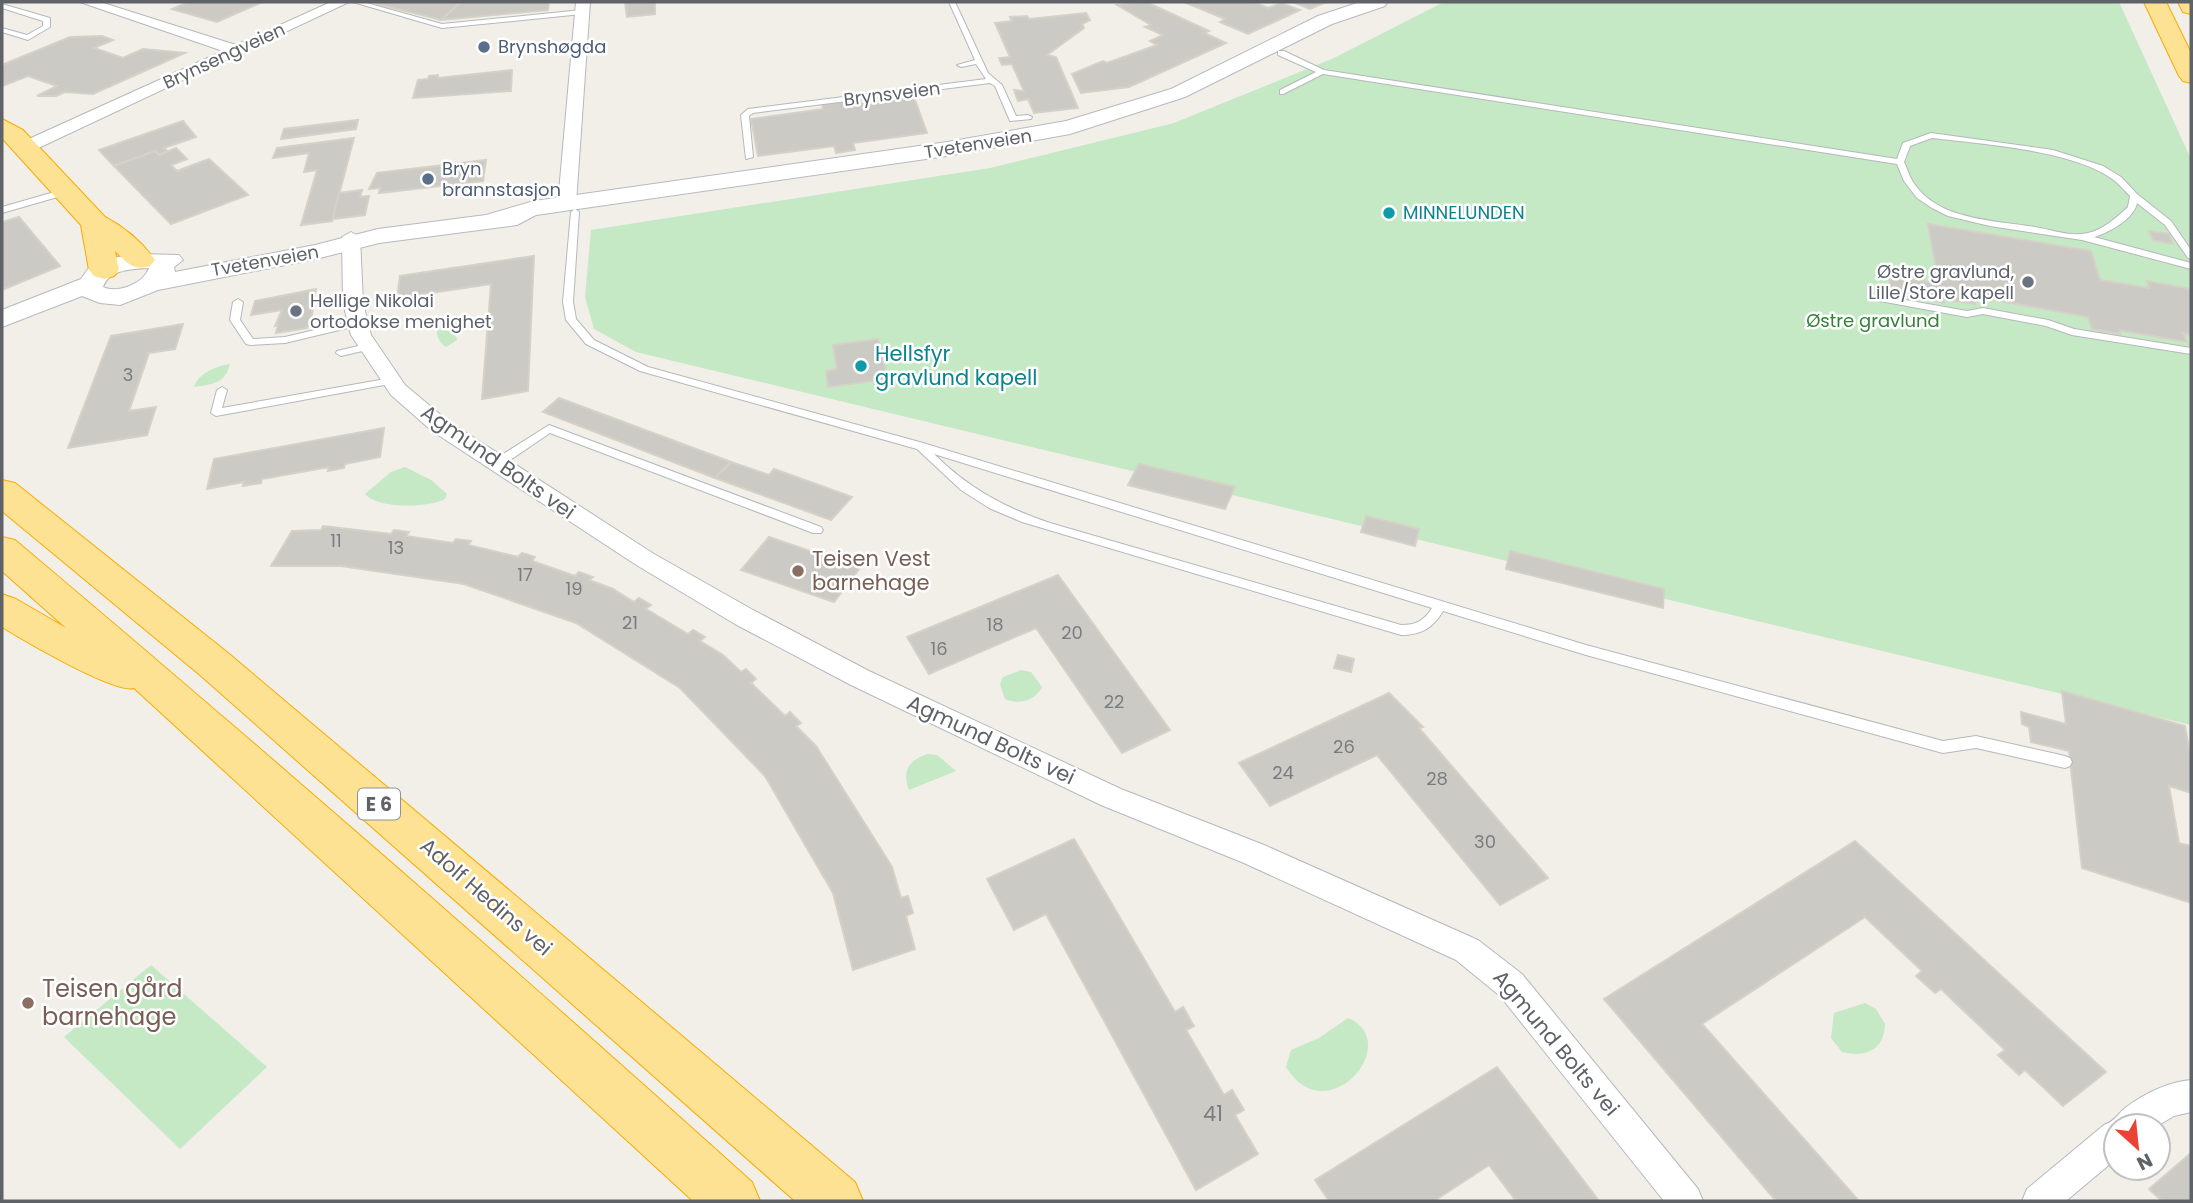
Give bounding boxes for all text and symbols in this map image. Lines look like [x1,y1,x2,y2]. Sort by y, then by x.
street label: Brynsengveien [159,16,289,95]
place label: Brynshøgda [498,34,606,59]
marker: Brynshøgda [476,39,492,55]
street label: Brynsveien [842,75,942,112]
street label: Tvetenveien [922,123,1034,164]
place label: Bryn brannstasjon [442,156,561,202]
marker: Bryn brannstasjon [420,171,436,187]
place label: MINNELUNDEN [1403,200,1525,225]
marker: MINNELUNDEN [1381,205,1397,221]
street label: Tvetenveien [209,239,321,282]
place label: Østre gravlund, Lille/Store kapell [1868,259,2014,305]
marker: Østre gravlund, Lille/Store kapell [2020,274,2036,290]
place label: Hellige Nikolai ortodokse menighet [310,288,492,334]
marker: Hellige Nikolai ortodokse menighet [288,303,304,319]
park label: Østre gravlund [1806,308,1940,333]
place label: Hellsfyr gravlund kapell [875,339,1037,392]
marker: Hellsfyr gravlund kapell [853,358,869,374]
house number: 3 [123,362,133,387]
street label: Agmund Bolts vei [415,397,581,526]
house number: 11 [330,528,342,553]
house number: 13 [388,535,404,560]
place label: Teisen Vest barnehage [812,544,930,597]
house number: 17 [517,562,533,587]
marker: Teisen Vest barnehage [790,563,806,579]
house number: 19 [565,576,583,601]
house number: 21 [622,610,638,635]
house number: 18 [986,612,1004,637]
house number: 20 [1061,620,1083,645]
house number: 16 [930,636,948,661]
street label: Agmund Bolts vei [902,688,1080,791]
house number: 22 [1104,689,1124,714]
house number: 26 [1333,734,1355,759]
house number: 24 [1272,760,1294,785]
house number: 28 [1426,766,1448,791]
road number: E 6 [358,789,400,820]
house number: 30 [1474,829,1496,854]
street label: Adolf Hedins vei [414,831,559,962]
street label: Agmund Bolts vei [1487,964,1626,1122]
place label: Teisen gård barnehage [42,972,183,1033]
marker: Teisen gård barnehage [20,995,36,1011]
house number: 41 [1203,1099,1223,1128]
north arrow [2102,1112,2172,1182]
text: N [2132,1146,2157,1177]

